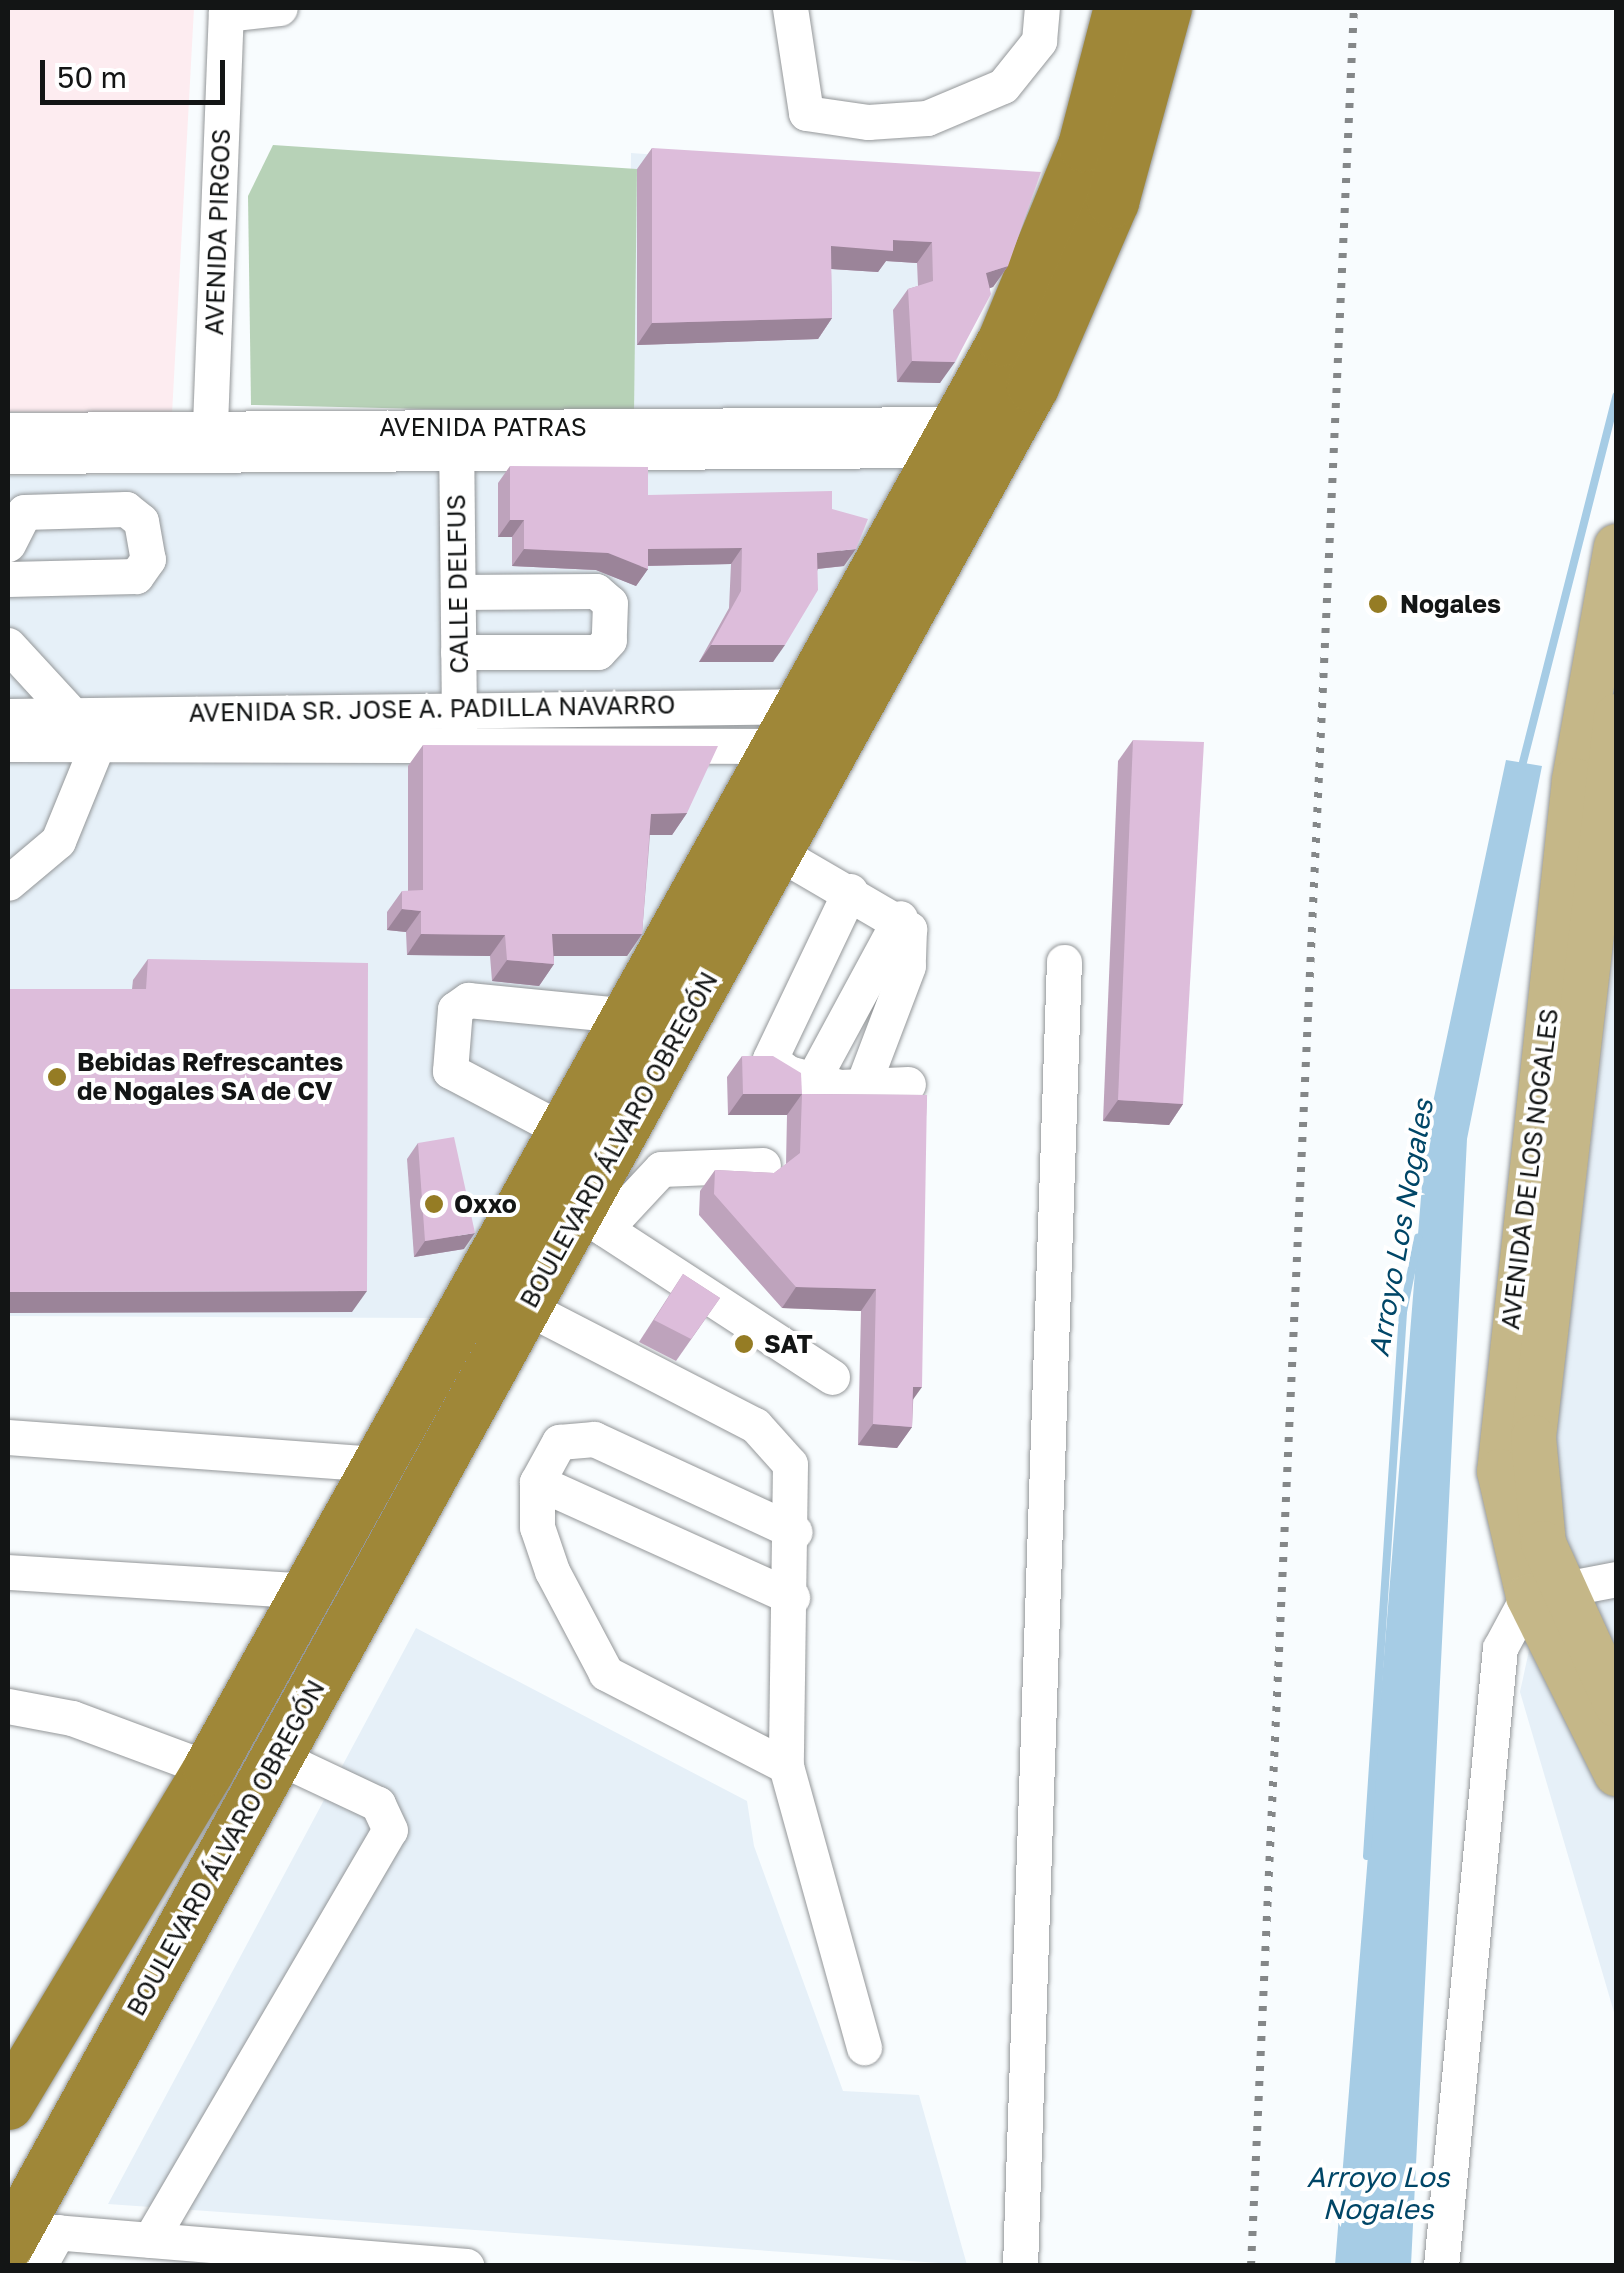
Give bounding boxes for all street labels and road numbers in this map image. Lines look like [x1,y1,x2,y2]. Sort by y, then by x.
street label: AVENIDA PIRGOS [199,128,237,336]
street label: AVENIDA PATRAS [379,412,587,442]
street label: CALLE DELFUS [441,494,475,674]
street label: AVENIDA SR. JOSE A. PADILLA NAVARRO [188,690,676,728]
street label: BOULEVARD ÁLVARO OBREGÓN [514,967,724,1313]
street label: AVENIDA DE LOS NOGALES [1495,1007,1565,1331]
street label: BOULEVARD ÁLVARO OBREGÓN [121,1675,331,2021]

